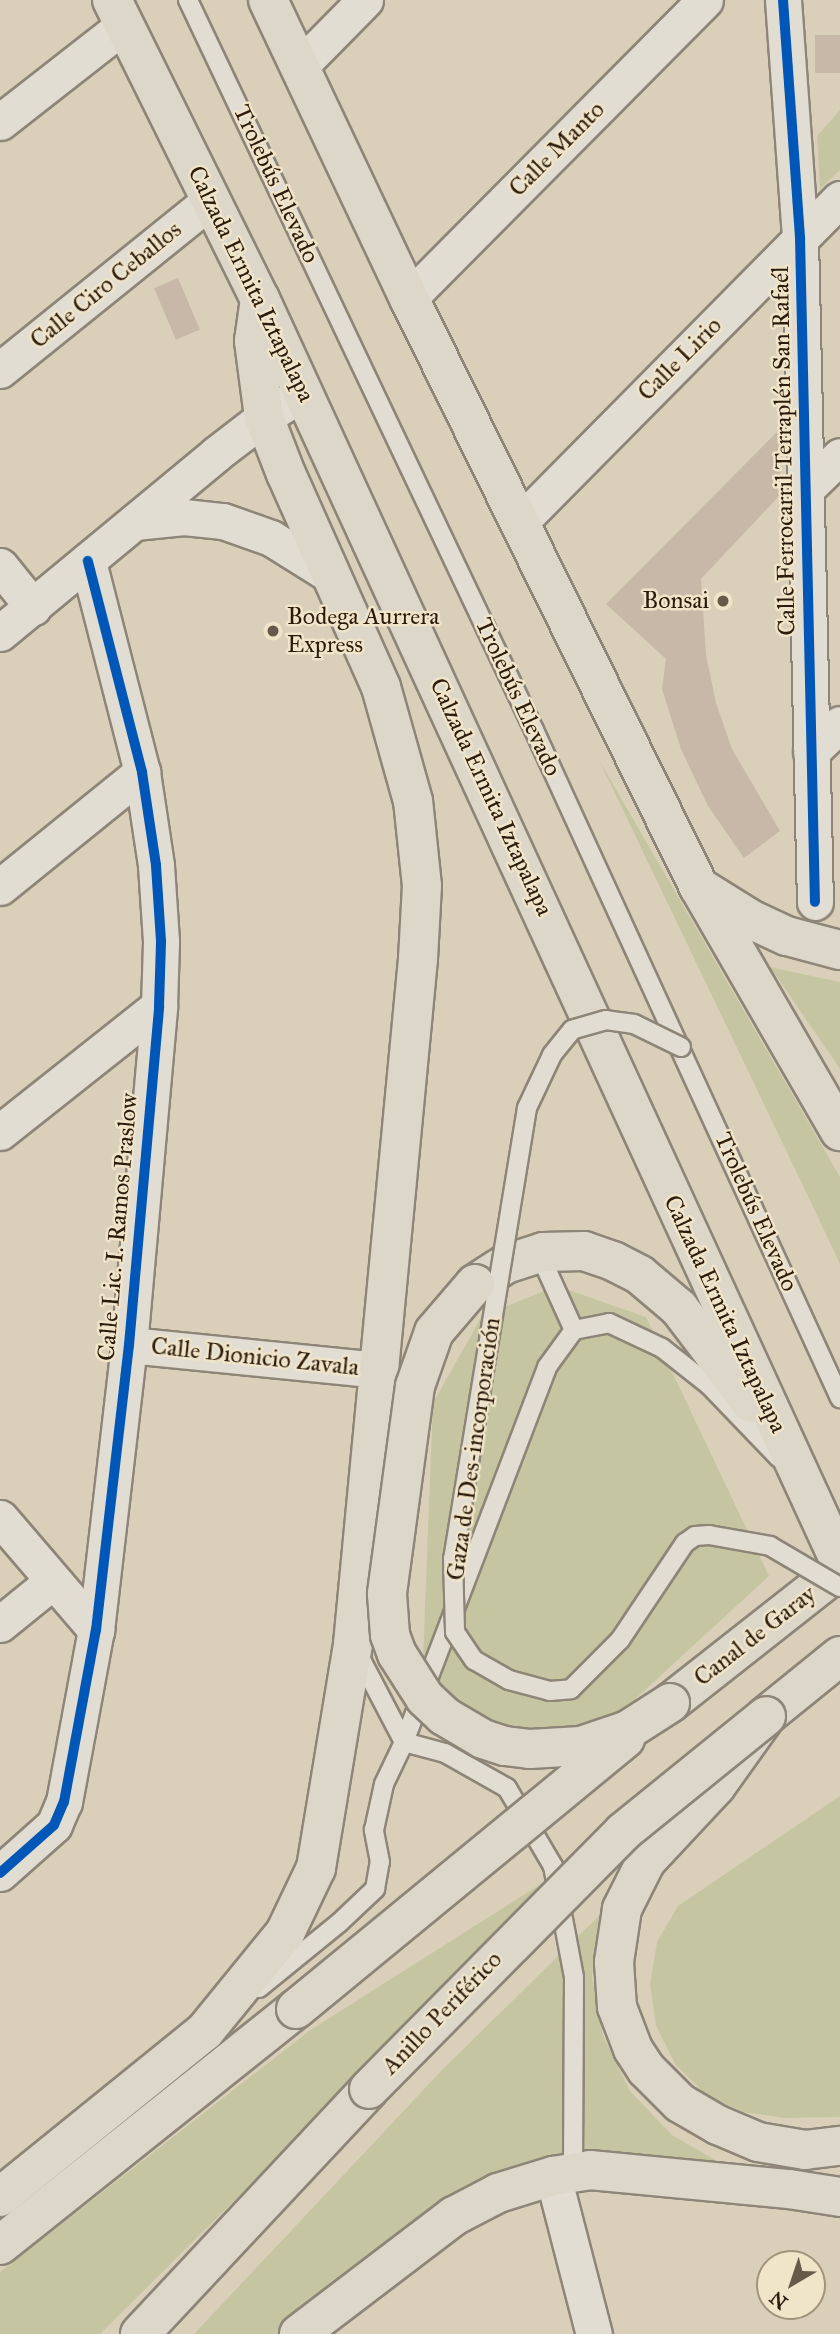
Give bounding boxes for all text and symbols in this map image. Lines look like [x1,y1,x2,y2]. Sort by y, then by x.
street label: Calle Manto [503,95,611,203]
street label: Trolebús Elevado [227,100,325,268]
street label: Calzada Ermita Iztapalapa [181,161,321,407]
street label: Calle Ciro Ceballos [25,215,187,355]
street label: Calle Ferrocarril Terraplén San Rafaél [766,266,802,636]
street label: Calle Lirio [632,311,728,407]
place label: Bonsai [642,587,709,615]
marker: Bonsai [715,593,731,609]
place label: Bodega Aurrera Express [287,603,439,659]
street label: Trolebús Elevado [469,613,567,781]
marker: Bodega Aurrera Express [265,623,281,639]
street label: Calzada Ermita Iztapalapa [423,674,559,920]
street label: Calle Lic. I. Ramos Praslow [92,1092,144,1362]
street label: Trolebús Elevado [708,1128,804,1296]
street label: Calzada Ermita Iztapalapa [657,1191,793,1437]
street label: Gaza de Des-incorporación [441,1316,507,1582]
street label: Calle Dionicio Zavala [150,1332,360,1382]
street label: Canal de Garay [689,1580,821,1692]
street label: Anillo Periférico [376,1945,508,2081]
north arrow [756,2250,826,2320]
text: N [765,2286,792,2314]

